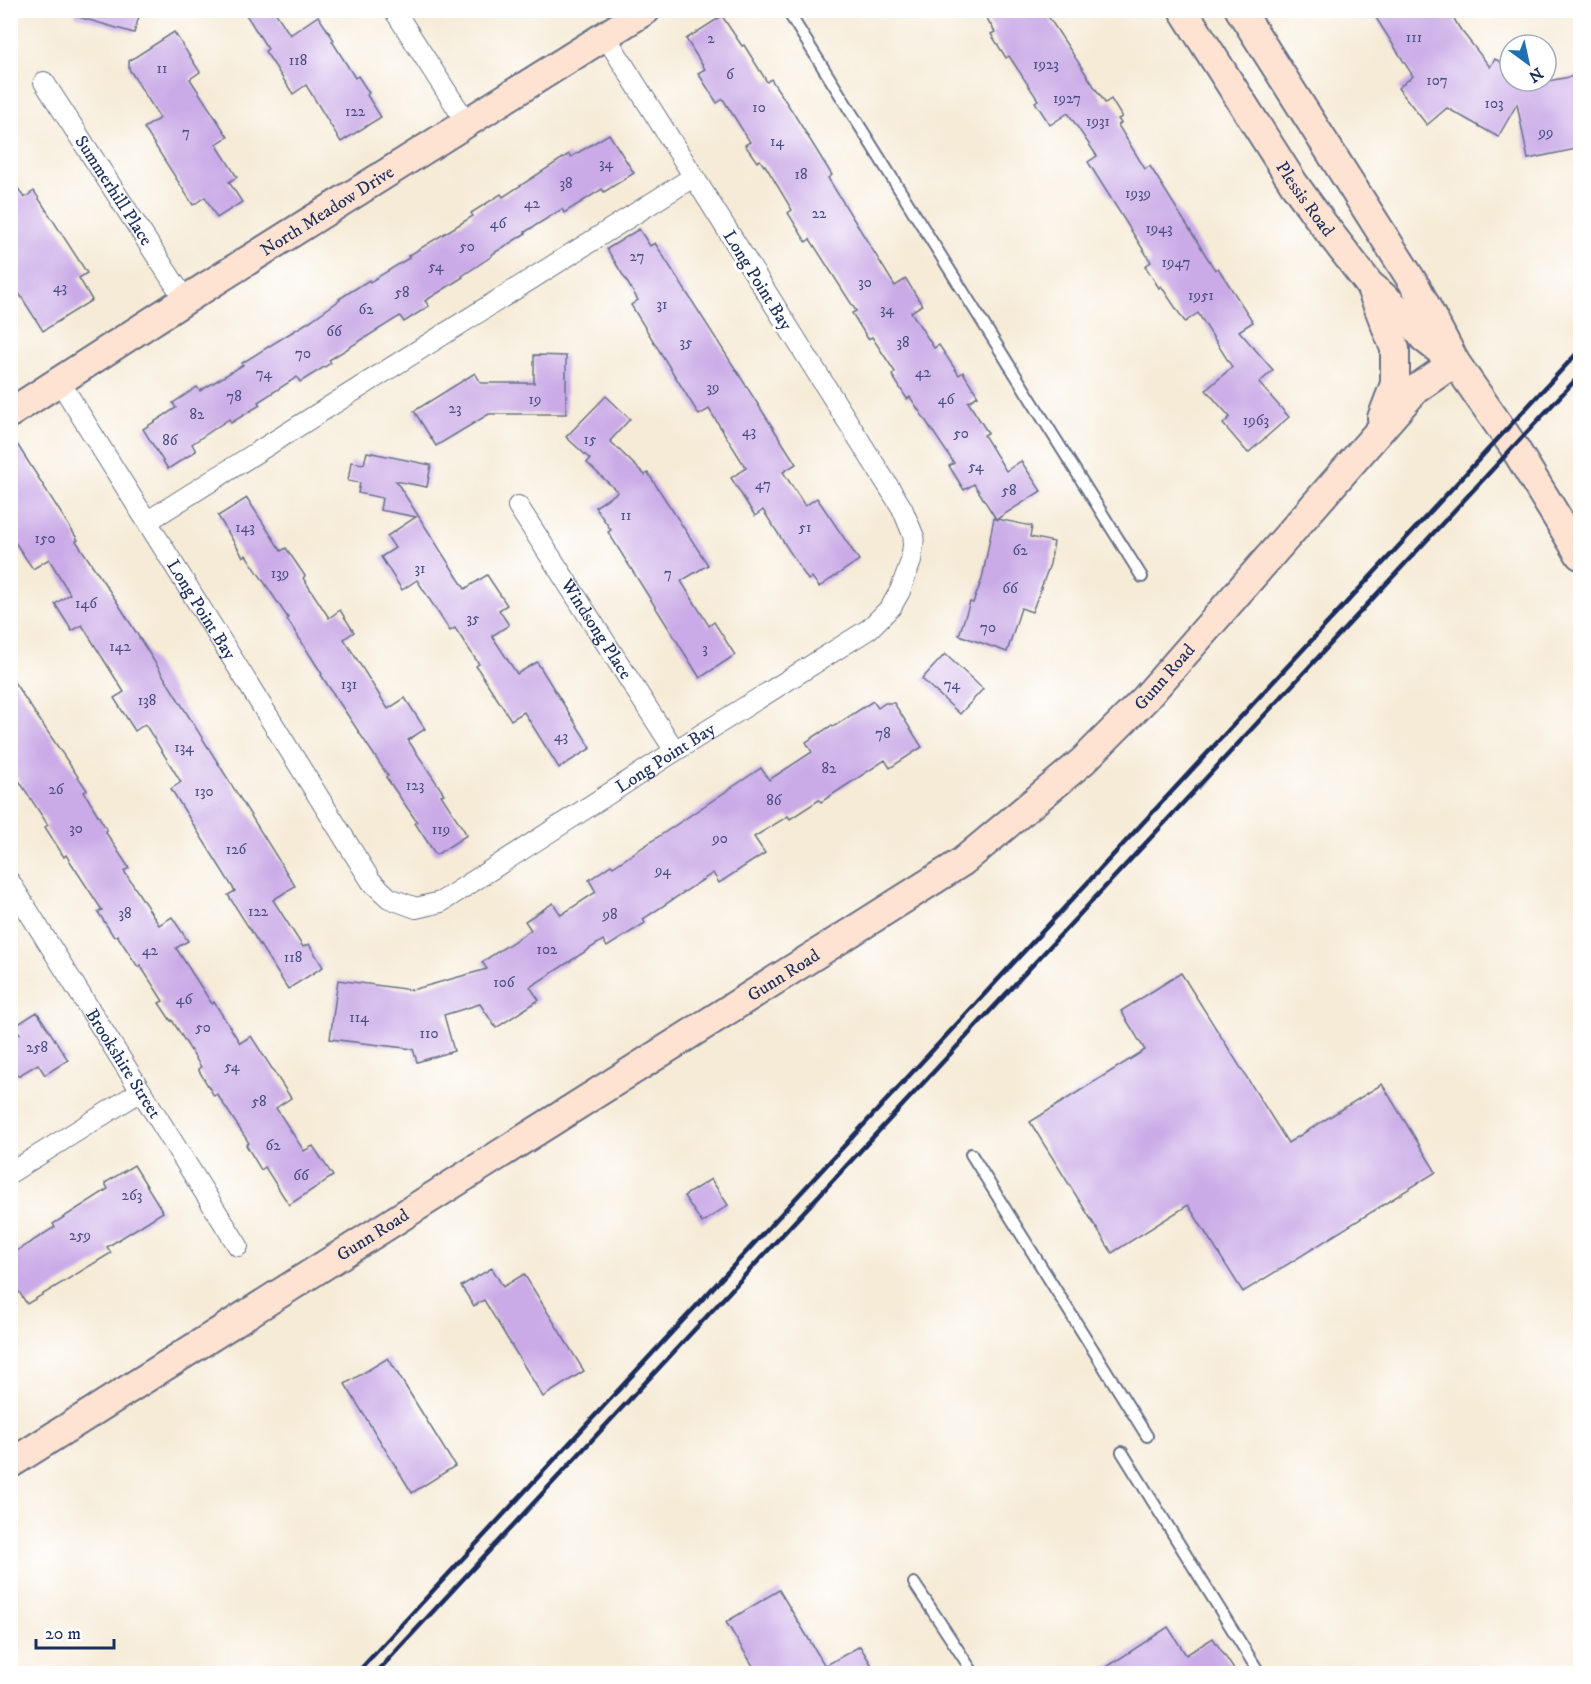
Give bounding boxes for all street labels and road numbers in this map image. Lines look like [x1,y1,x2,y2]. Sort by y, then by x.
street label: Summerhill Place [70,132,157,250]
street label: Plessis Road [1270,158,1339,241]
street label: North Meadow Drive [257,161,398,262]
street label: Long Point Bay [718,226,797,335]
street label: Long Point Bay [161,556,241,664]
street label: Windsong Place [555,574,636,684]
street label: Gunn Road [1130,640,1200,715]
street label: Long Point Bay [612,718,720,798]
street label: Gunn Road [744,945,824,1007]
street label: Brookshire Street [80,1005,165,1123]
street label: Gunn Road [333,1205,413,1267]

